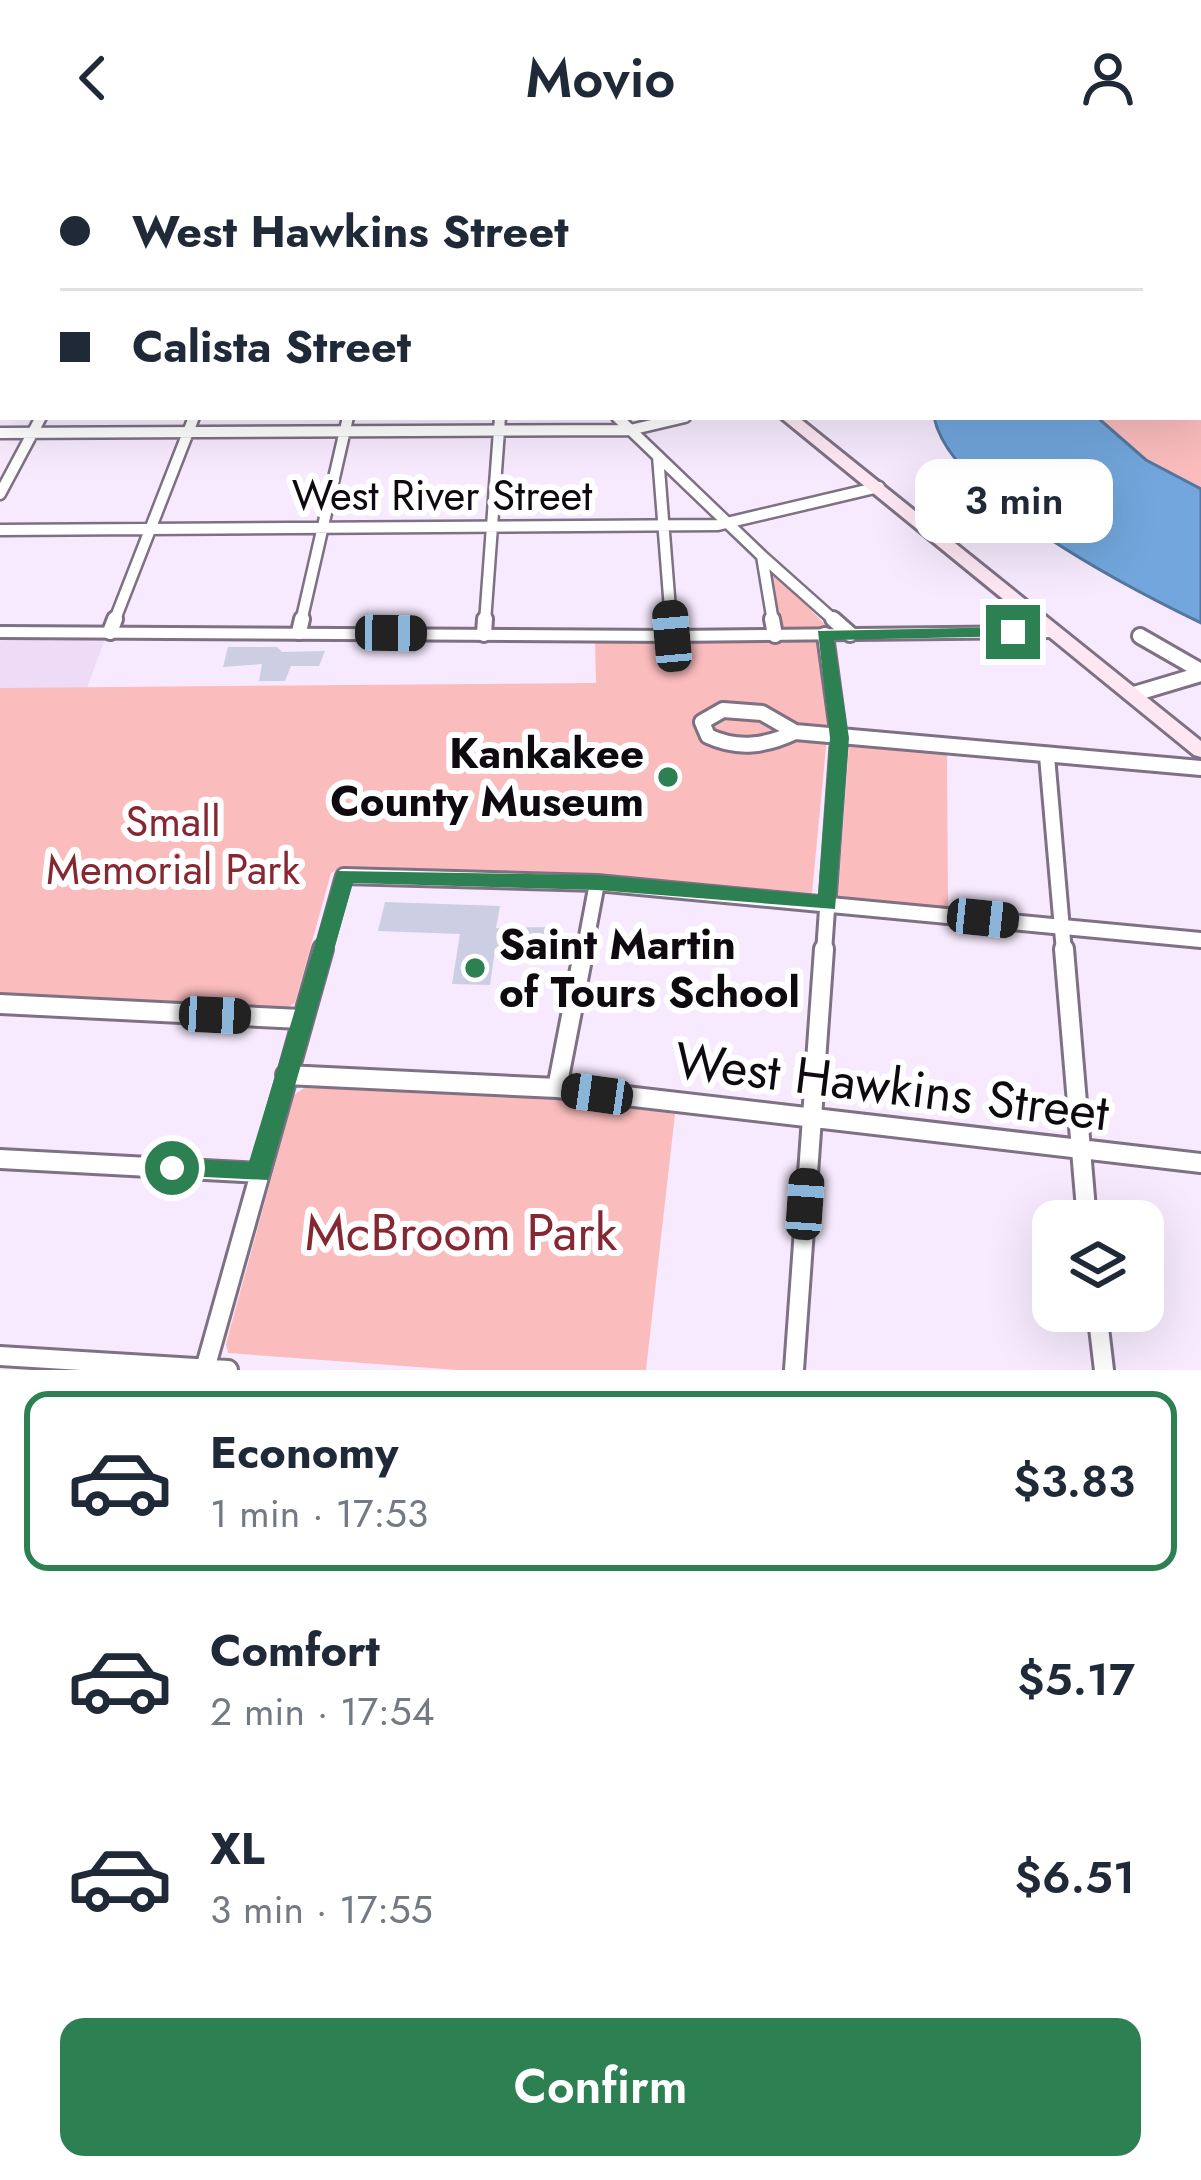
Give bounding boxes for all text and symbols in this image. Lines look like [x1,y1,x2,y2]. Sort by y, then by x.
text: Movio [526,39,675,117]
icon: back [60,45,126,111]
icon: person [1075,45,1141,111]
text: West Hawkins Street [132,199,569,264]
text: Calista Street [132,314,411,379]
callout: 3 min [914,458,1112,542]
street label: West River Street [292,465,592,526]
text: 3 min [965,472,1063,529]
car [651,599,693,673]
route end [986,605,1040,659]
car [355,614,427,652]
place label: Kankakee County Museum [330,723,644,832]
marker: Kankakee County Museum [655,764,681,790]
park label: Small Memorial Park [46,791,301,900]
car [945,896,1021,940]
place label: Saint Martin of Tours School [499,914,800,1023]
marker: Saint Martin of Tours School [462,955,488,981]
car [178,995,252,1035]
street label: West Hawkins Street [671,1023,1113,1149]
car [559,1071,635,1117]
route start [145,1141,199,1195]
car [785,1167,825,1241]
park label: McBroom Park [305,1195,618,1269]
map controls [1032,1200,1164,1332]
button: layers [1032,1200,1164,1332]
text: Economy [210,1420,398,1485]
icon: car [66,1427,174,1535]
text: $3.83 [1013,1449,1135,1514]
text: 1 min · 17:53 [210,1485,428,1542]
text: Comfort [210,1618,380,1683]
icon: car [66,1625,174,1733]
text: $5.17 [1017,1647,1135,1712]
text: 2 min · 17:54 [210,1683,434,1740]
text: XL [210,1816,265,1881]
icon: car [66,1823,174,1931]
text: $6.51 [1015,1845,1135,1910]
text: 3 min · 17:55 [210,1881,433,1938]
button: Confirm [60,2018,1141,2156]

